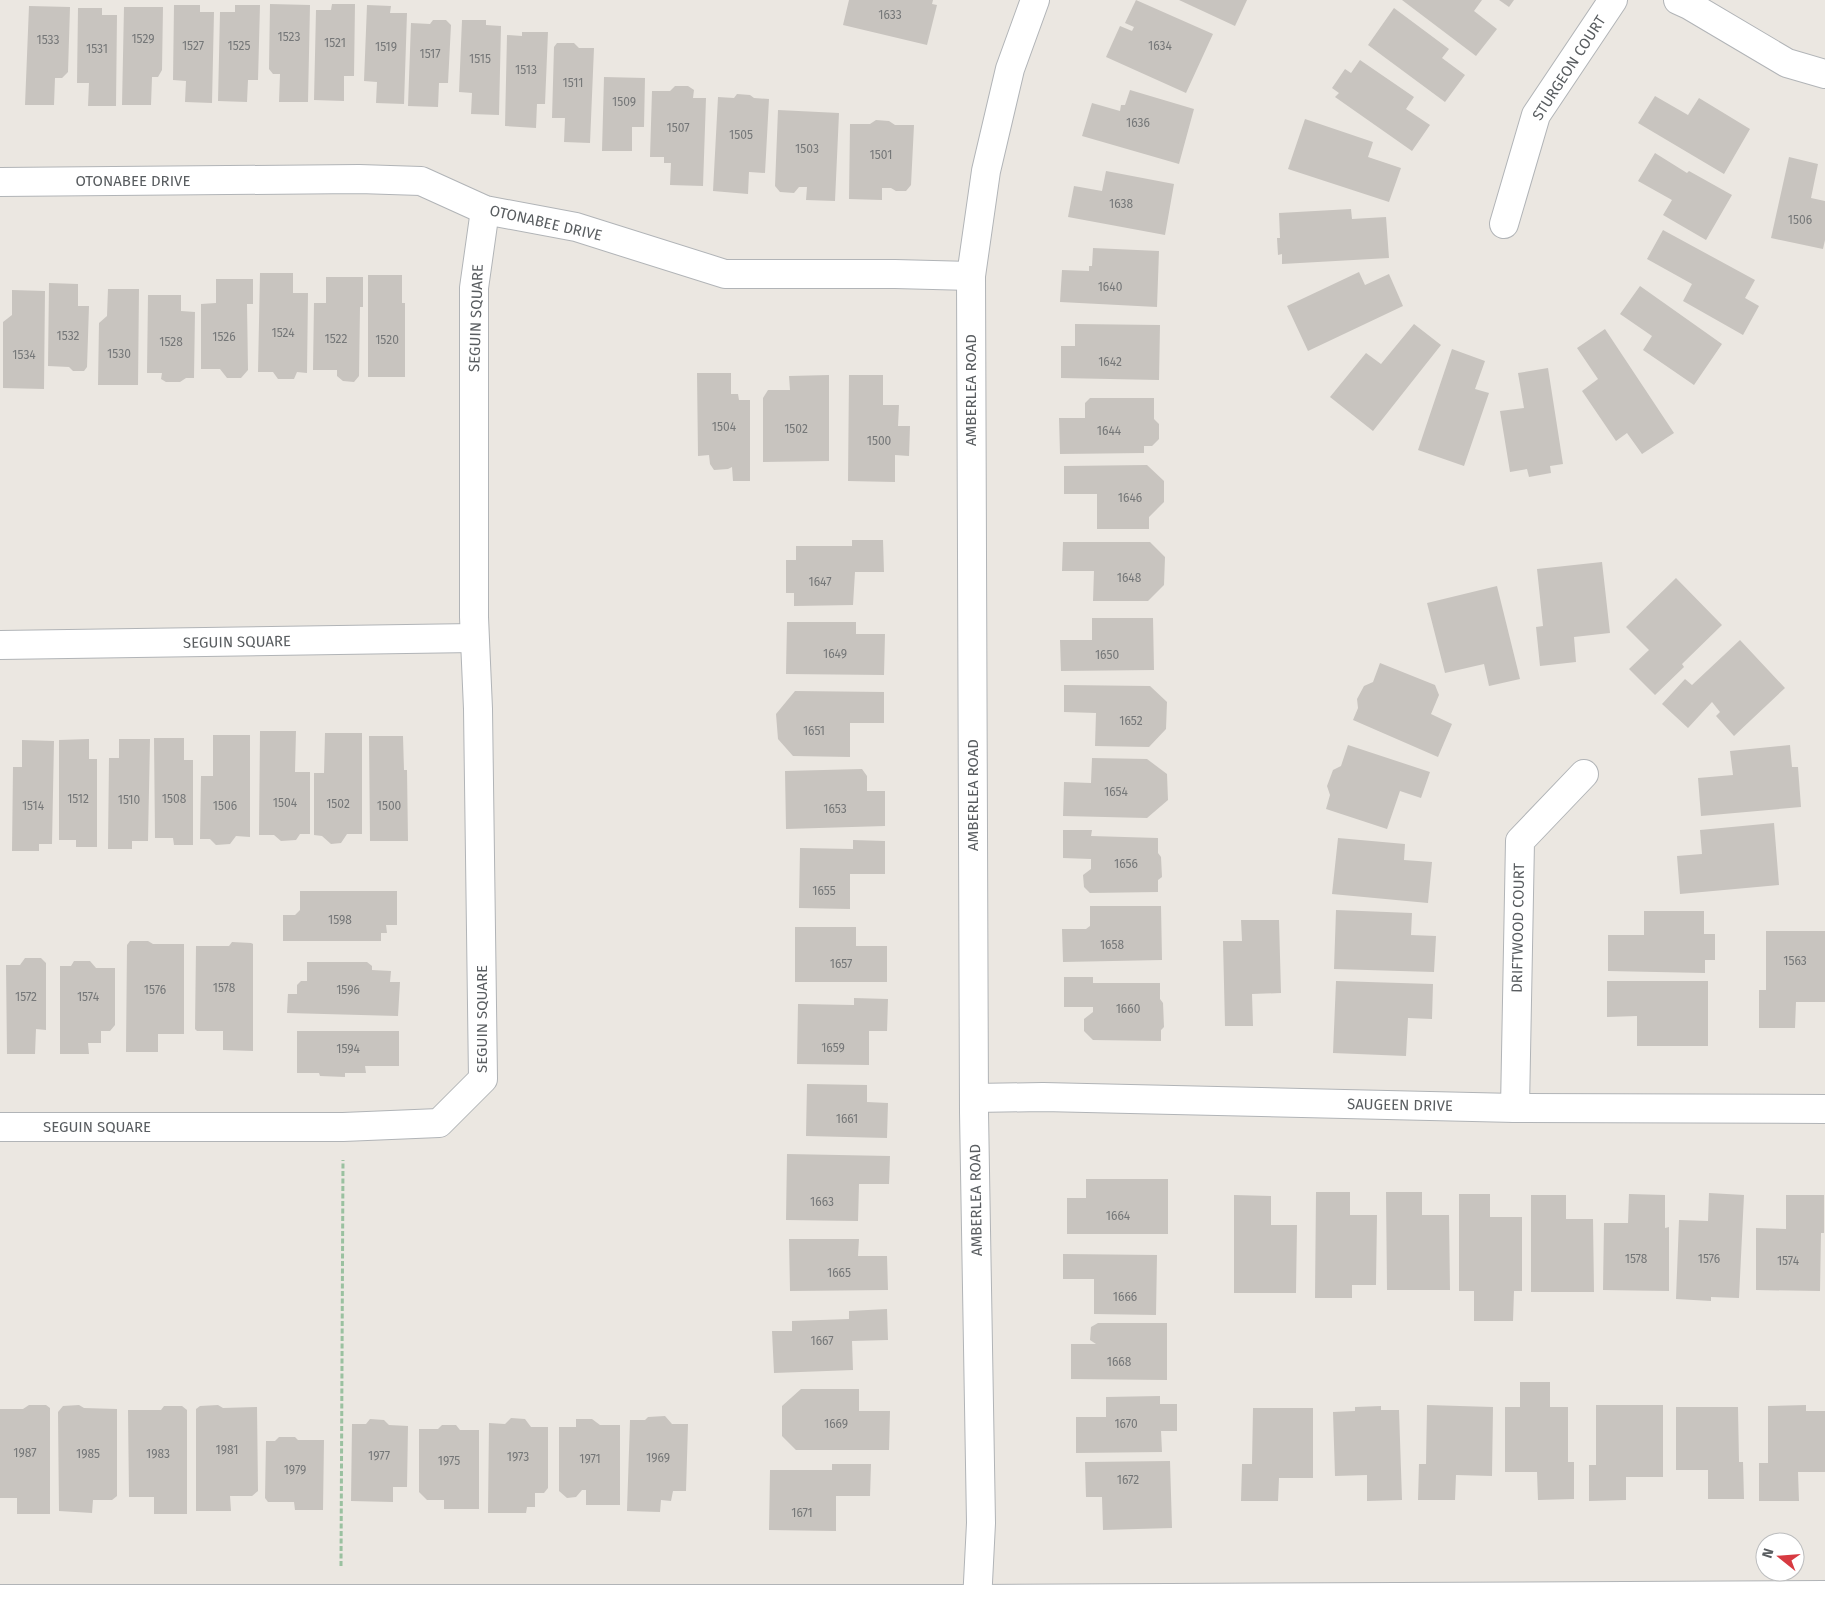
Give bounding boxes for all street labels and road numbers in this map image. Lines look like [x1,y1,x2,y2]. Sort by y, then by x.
street label: STURGEON COURT [1528,12,1610,124]
street label: OTONABEE DRIVE [76,172,190,190]
street label: OTONABEE DRIVE [488,201,604,245]
street label: SEGUIN SQUARE [465,264,487,372]
street label: AMBERLEA ROAD [962,334,980,446]
street label: SEGUIN SQUARE [183,632,291,652]
street label: AMBERLEA ROAD [964,739,982,851]
street label: DRIFTWOOD COURT [1508,863,1528,993]
street label: SEGUIN SQUARE [473,965,491,1073]
street label: SAUGEEN DRIVE [1347,1095,1453,1115]
street label: SEGUIN SQUARE [43,1118,151,1136]
street label: AMBERLEA ROAD [966,1144,986,1256]

